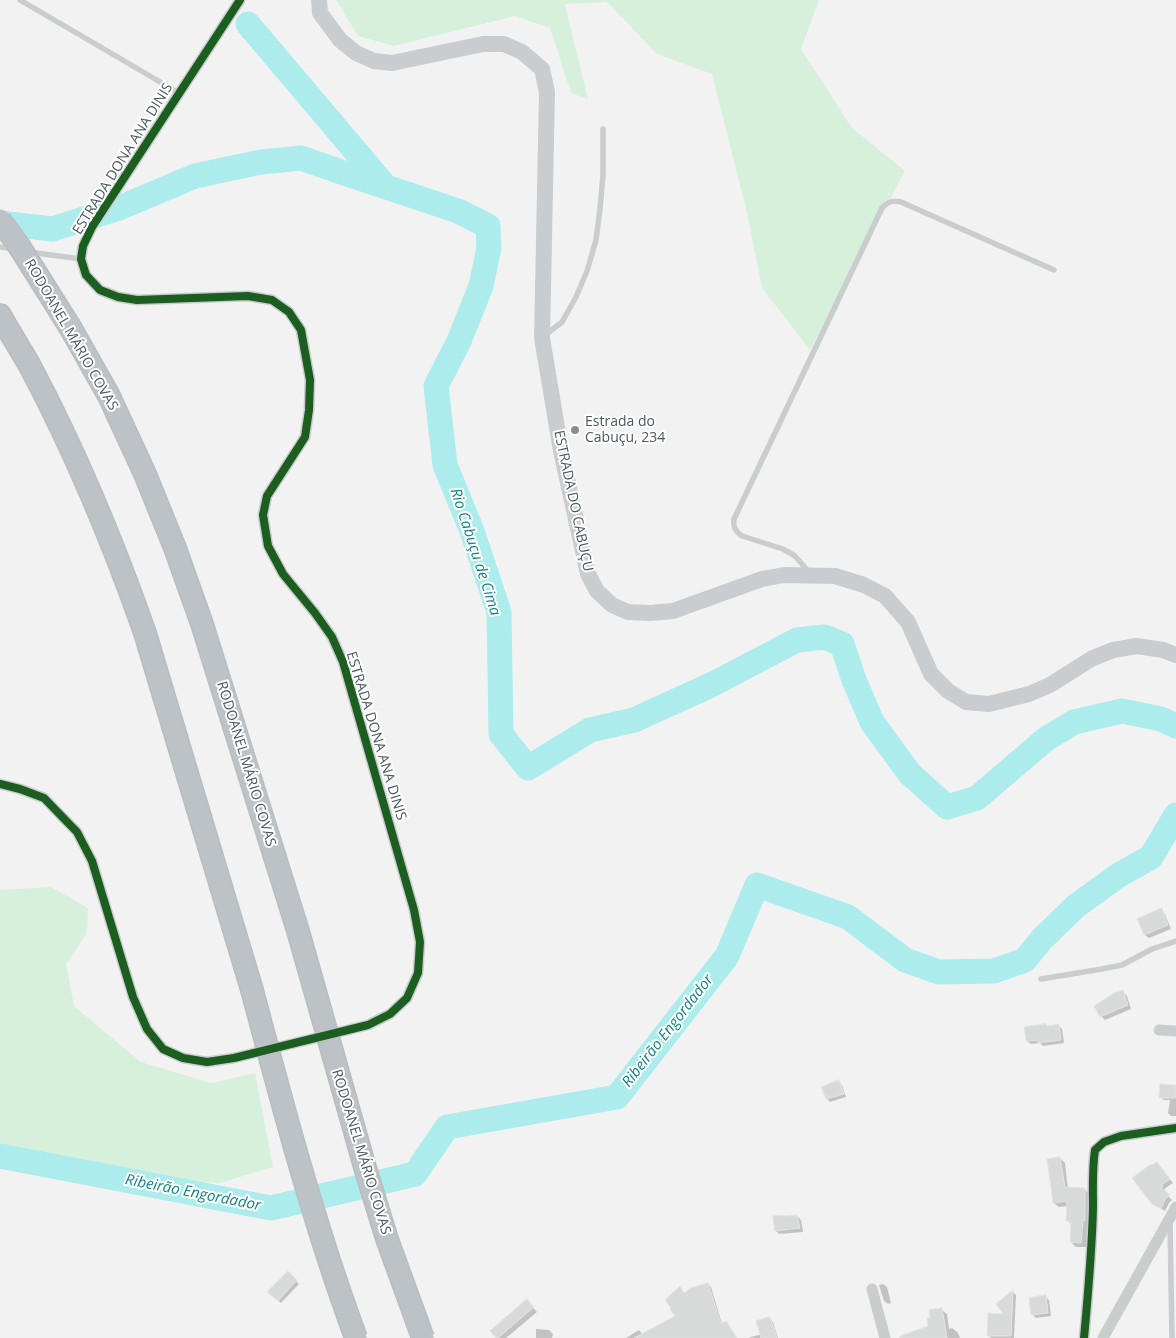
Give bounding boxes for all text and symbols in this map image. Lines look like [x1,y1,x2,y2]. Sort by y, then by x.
street label: ESTRADA DONA ANA DINIS [69,80,177,238]
street label: RODOANEL MÁRIO COVAS [21,256,121,414]
place label: Estrada do Cabuçu, 234 [585,414,665,447]
marker: Estrada do Cabuçu, 234 [569,424,581,436]
street label: ESTRADA DO CABUÇU [550,429,596,573]
water label: Rio Cabuçu de Cima [446,486,504,618]
street label: ESTRADA DONA ANA DINIS [342,650,410,822]
street label: RODOANEL MÁRIO COVAS [213,679,279,849]
water label: Ribeirão Engordador [619,971,717,1091]
street label: RODOANEL MÁRIO COVAS [328,1067,394,1237]
water label: Ribeirão Engordador [124,1171,262,1215]

